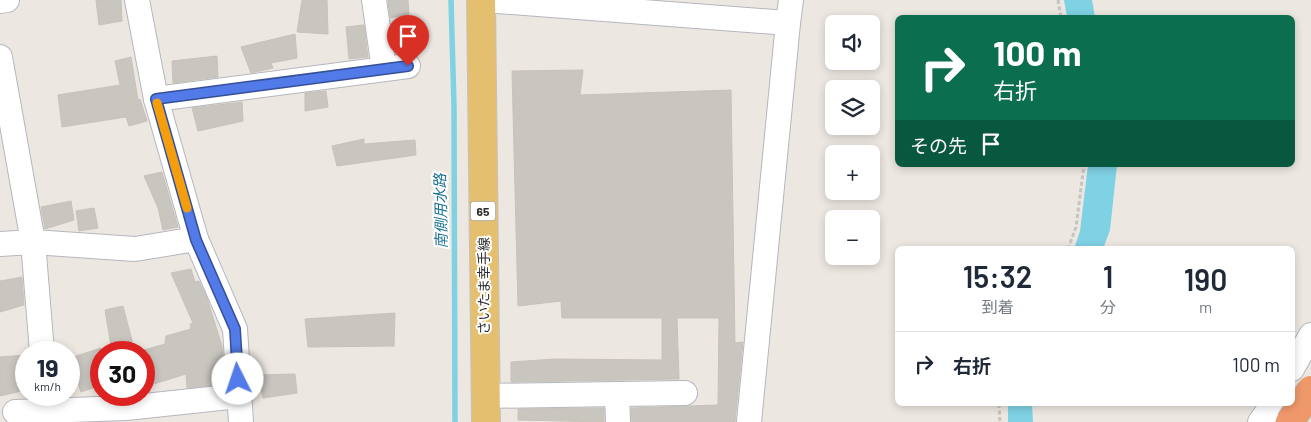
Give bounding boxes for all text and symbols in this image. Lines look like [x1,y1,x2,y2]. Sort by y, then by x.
pin [387,15,429,66]
map controls [825,15,880,265]
button: sound [825,15,880,70]
icon: arrive [394,22,422,50]
text: 100 m [993,31,1082,73]
icon: right [910,35,975,100]
text: 右折 [993,77,1037,103]
button: layers [825,80,880,135]
icon: arrive [977,130,1005,158]
text: その先 [910,134,967,157]
button: + [825,145,880,200]
water label: 南側用水路 [430,171,450,249]
road number: 65 [470,202,496,220]
button: − [825,210,880,265]
street label: さいたま幸手線 [475,237,492,335]
text: 15:32 [963,258,1032,294]
text: 1 [1103,258,1113,294]
text: 190 [1184,261,1227,297]
text: 到着 [982,297,1014,316]
text: 分 [1100,297,1116,316]
text: m [1199,297,1212,316]
speed limit sign: 30 [90,341,155,406]
icon: right [910,350,938,378]
text: 19 [36,352,59,382]
position arrow [211,352,263,404]
text: 100 m [1232,353,1280,376]
text: 右折 [953,354,991,377]
text: km/h [34,379,61,393]

